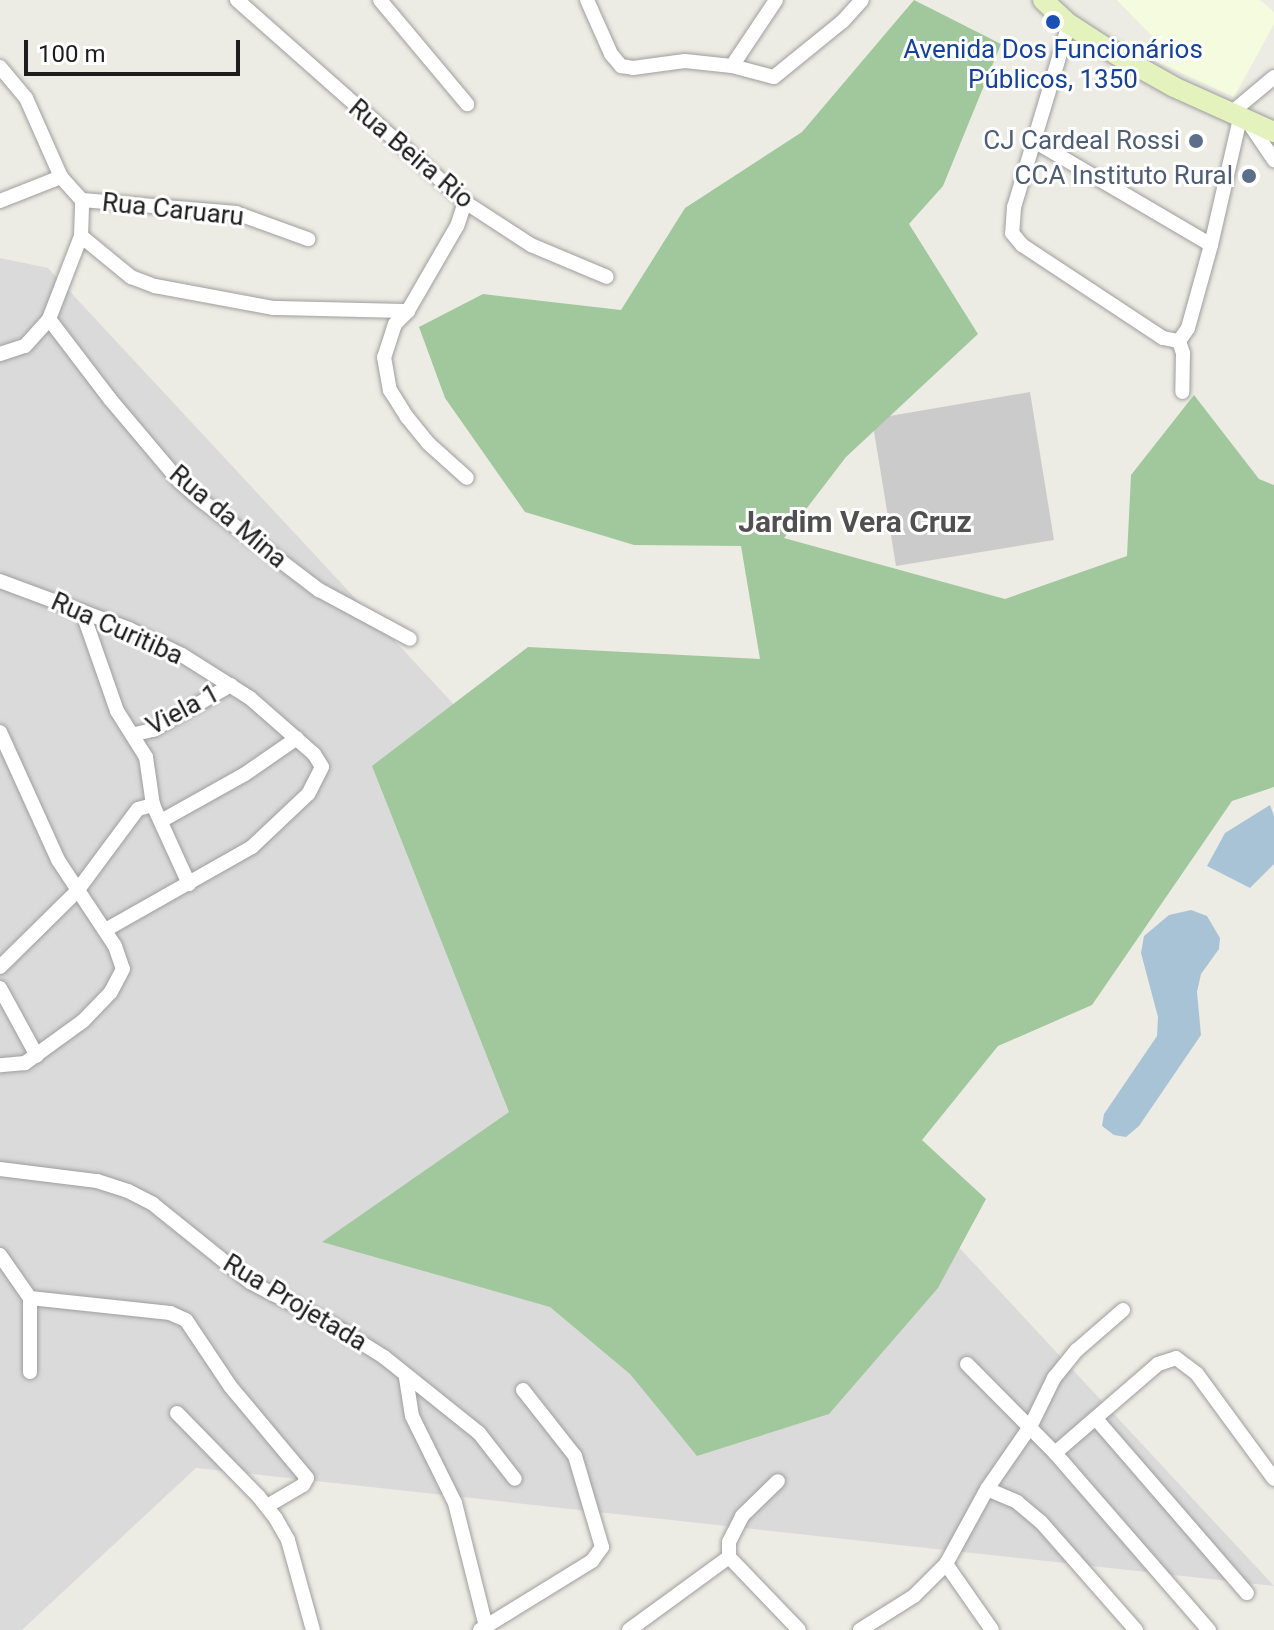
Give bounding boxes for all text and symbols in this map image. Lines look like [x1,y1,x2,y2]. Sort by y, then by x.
marker: Avenida Dos Funcionários Públicos, 1350 [1044,13,1062,31]
scale bar [28,24,244,74]
place label: Avenida Dos Funcionários Públicos, 1350 [903,34,1203,96]
text: 100 m [38,40,105,68]
street label: Rua Beira Rio [342,93,480,215]
place label: CJ Cardeal Rossi [983,125,1180,157]
marker: CJ Cardeal Rossi [1187,132,1205,150]
place label: CCA Instituto Rural [1015,160,1233,192]
marker: CCA Instituto Rural [1240,167,1258,185]
street label: Rua Caruaru [101,187,245,233]
street label: Rua da Mina [163,459,293,575]
district label: Jardim Vera Cruz [738,504,972,540]
street label: Rua Curitiba [46,586,188,672]
street label: Viela 1 [141,678,225,742]
street label: Rua Projetada [217,1248,373,1358]

